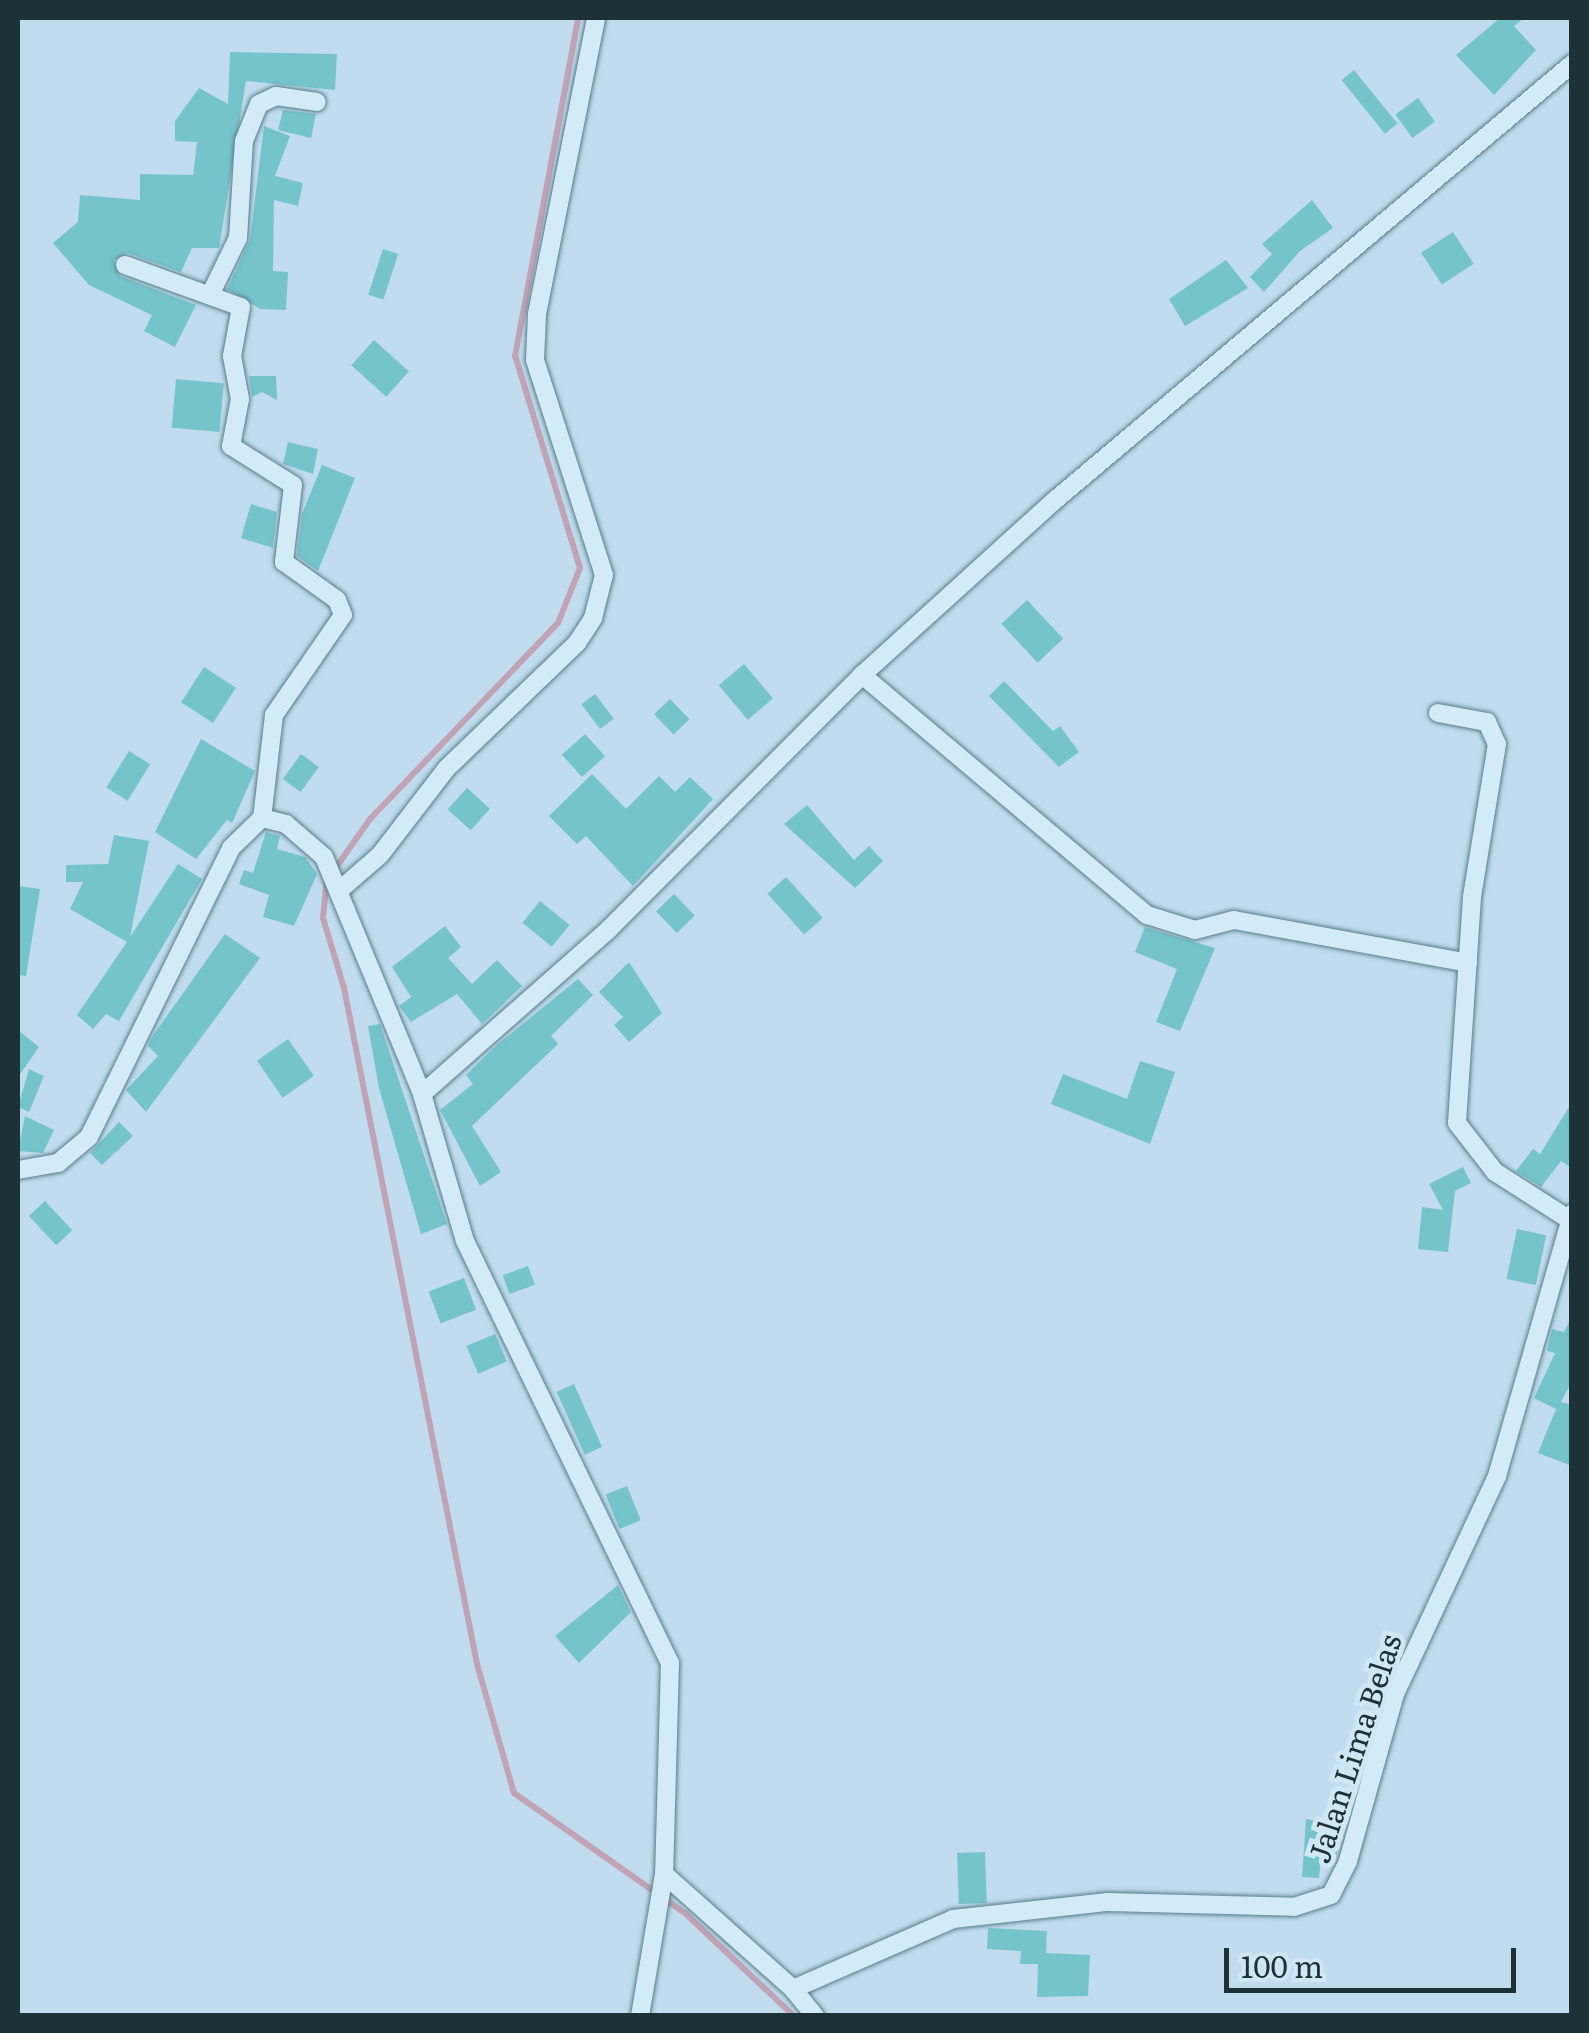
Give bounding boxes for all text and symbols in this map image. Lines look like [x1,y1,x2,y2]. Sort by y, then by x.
street label: Jalan Lima Belas [1299,1629,1407,1867]
scale bar [1229,1928,1522,1990]
text: 100 m [1241,1943,1323,1987]

